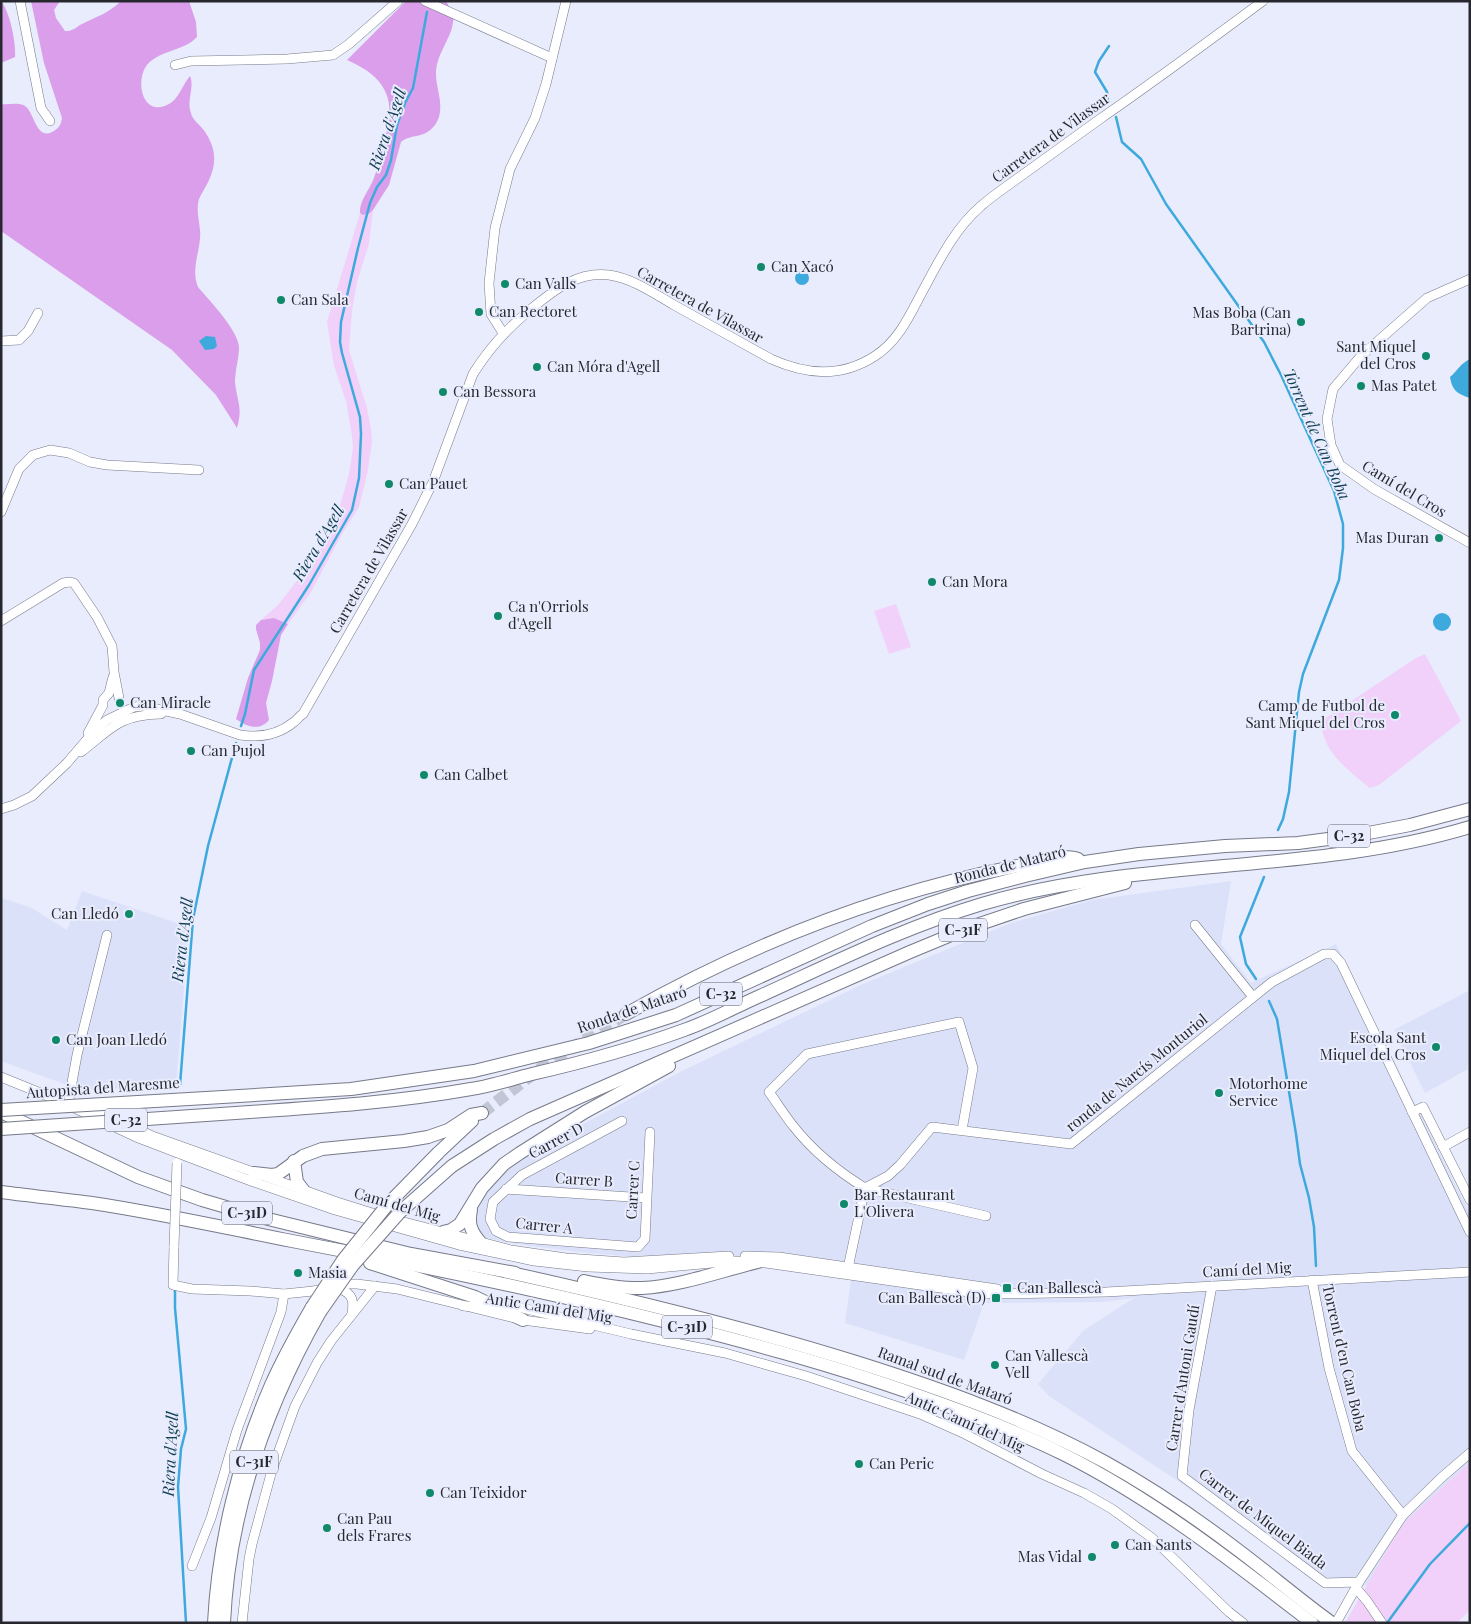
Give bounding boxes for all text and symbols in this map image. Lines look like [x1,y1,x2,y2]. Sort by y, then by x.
water label: Riera d'Agell [362,85,410,173]
street label: Carretera de Vilassar [987,87,1114,187]
place label: Can Xacó [771,256,834,276]
street label: Carretera de Vilassar [634,261,767,347]
marker: Can Xacó [755,261,767,273]
place label: Can Valls [515,273,576,293]
marker: Can Valls [499,278,511,290]
place label: Can Sala [291,289,349,309]
marker: Can Sala [275,294,287,306]
place label: Can Rectoret [489,301,578,321]
place label: Mas Boba (Can Bartrina) [1192,302,1291,339]
marker: Can Rectoret [473,306,485,318]
marker: Mas Boba (Can Bartrina) [1295,316,1307,328]
place label: Sant Miquel del Cros [1336,336,1416,373]
marker: Sant Miquel del Cros [1420,350,1432,362]
place label: Can Móra d'Agell [547,356,660,376]
marker: Can Móra d'Agell [531,361,543,373]
water label: Torrent de Can Boba [1279,365,1356,503]
place label: Mas Patet [1371,375,1437,395]
marker: Mas Patet [1355,380,1367,392]
place label: Can Bessora [453,381,537,401]
marker: Can Bessora [437,386,449,398]
street label: Camí del Cros [1359,455,1450,521]
place label: Can Pauet [399,473,468,493]
marker: Can Pauet [383,478,395,490]
water label: Riera d'Agell [286,501,349,585]
street label: Carretera de Vilassar [324,504,412,637]
place label: Mas Duran [1355,527,1429,547]
marker: Mas Duran [1433,532,1445,544]
place label: Can Mora [942,571,1008,591]
marker: Can Mora [926,576,938,588]
place label: Ca n'Orriols d'Agell [508,596,589,633]
marker: Ca n'Orriols d'Agell [492,610,504,622]
place label: Can Miracle [130,692,211,712]
place label: Camp de Futbol de Sant Miquel del Cros [1245,695,1385,732]
marker: Can Miracle [114,697,126,709]
marker: Camp de Futbol de Sant Miquel del Cros [1389,709,1401,721]
place label: Can Pujol [201,740,265,760]
marker: Can Pujol [185,745,197,757]
place label: Can Calbet [434,764,509,784]
marker: Can Calbet [418,769,430,781]
road number: C-32 [1328,824,1370,848]
street label: Ronda de Mataró [952,840,1068,888]
water label: Riera d'Agell [166,896,197,984]
place label: Can Lledó [51,903,119,923]
marker: Can Lledó [123,908,135,920]
road number: C-31F [939,918,987,942]
street label: Ronda de Mataró [574,981,689,1037]
road number: C-32 [700,982,742,1006]
street label: ronda de Narcís Monturiol [1061,1009,1211,1136]
place label: Escola Sant Miquel del Cros [1320,1027,1427,1064]
place label: Can Joan Lledó [66,1029,167,1049]
marker: Can Joan Lledó [50,1034,62,1046]
marker: Escola Sant Miquel del Cros [1430,1041,1442,1053]
street label: Autopista del Maresme [25,1072,180,1102]
place label: Motorhome Service [1229,1073,1308,1110]
marker: Motorhome Service [1213,1087,1225,1099]
road number: C-32 [105,1108,147,1132]
street label: Carrer D [525,1117,587,1163]
street label: Carrer C [620,1160,644,1220]
street label: Carrer B [555,1167,614,1191]
street label: Camí del Mig [352,1182,443,1226]
place label: Bar Restaurant L'Olivera [854,1184,956,1221]
marker: Bar Restaurant L'Olivera [838,1198,850,1210]
road number: C-31D [222,1202,272,1224]
street label: Carrer A [514,1212,574,1238]
street label: Camí del Mig [1202,1257,1292,1281]
place label: Masia [308,1262,348,1282]
marker: Masia [292,1267,304,1279]
place label: Can Ballescà [1017,1277,1102,1297]
marker: Can Ballescà [1001,1282,1013,1294]
street label: Torrent d'en Can Boba [1318,1282,1372,1434]
street label: Antic Camí del Mig [483,1287,614,1327]
place label: Can Ballescà (D) [878,1287,986,1307]
marker: Can Ballescà (D) [990,1292,1002,1304]
street label: Carrer d'Antoni Gaudí [1161,1303,1204,1453]
road number: C-31D [662,1315,712,1338]
street label: Ramal sud de Mataró [875,1341,1015,1409]
place label: Can Vallescà Vell [1004,1345,1089,1382]
marker: Can Vallescà Vell [989,1359,1001,1371]
street label: Antic Camí del Mig [902,1385,1028,1456]
water label: Riera d'Agell [157,1411,182,1498]
road number: C-31F [230,1450,278,1474]
place label: Can Peric [869,1453,934,1473]
marker: Can Peric [853,1458,865,1470]
street label: Carrer de Miquel Biada [1195,1463,1332,1573]
place label: Can Teixidor [440,1482,527,1502]
marker: Can Teixidor [424,1487,436,1499]
place label: Can Pau dels Frares [337,1508,411,1545]
marker: Can Pau dels Frares [321,1522,333,1534]
place label: Can Sants [1125,1534,1192,1554]
marker: Can Sants [1109,1539,1121,1551]
place label: Mas Vidal [1018,1546,1082,1566]
marker: Mas Vidal [1086,1551,1098,1563]

